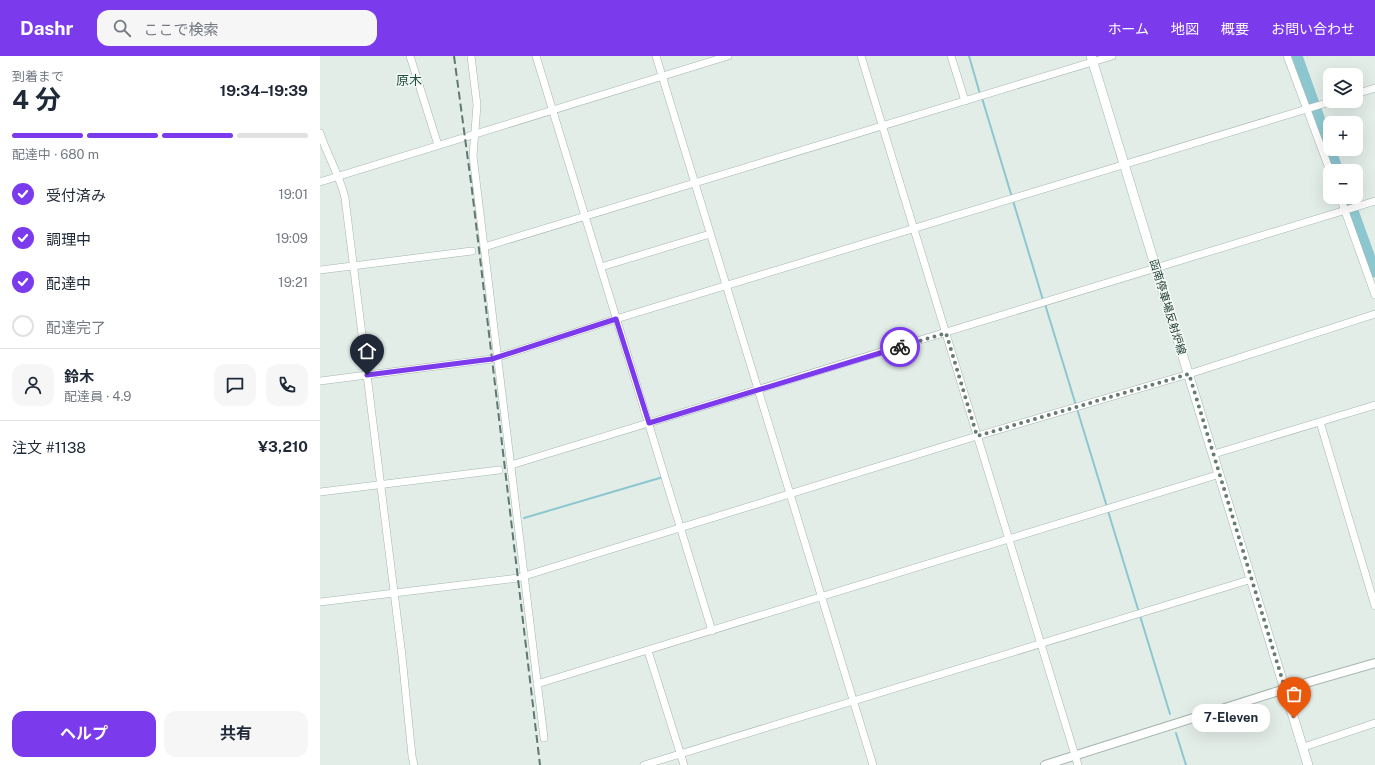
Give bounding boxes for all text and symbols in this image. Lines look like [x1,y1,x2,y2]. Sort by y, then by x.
search box [97,10,377,46]
text: Dashr [20,17,73,39]
icon: search [111,17,133,39]
text: ここで検索 [143,21,218,38]
text: ホーム [1107,21,1149,37]
text: 地図 [1171,21,1199,37]
text: 概要 [1221,21,1249,37]
text: お問い合わせ [1271,21,1355,37]
map controls [1323,68,1363,204]
button: layers [1323,68,1363,108]
text: 到着まで [12,69,64,84]
district label: 原木 [396,73,422,88]
text: 19:34–19:39 [220,82,308,99]
text: 4 分 [12,84,61,115]
button: + [1323,116,1363,156]
text: 配達中 · 680 m [12,147,99,162]
button: − [1323,164,1363,204]
icon: check [12,183,34,205]
text: 受付済み [46,187,106,204]
text: 19:01 [278,187,308,202]
icon: check [12,227,34,249]
text: 調理中 [46,231,91,248]
text: 19:09 [276,231,308,246]
street label: 函南停車場反射炉線 [1148,258,1188,356]
icon: check [12,271,34,293]
text: 配達中 [46,275,91,292]
text: 19:21 [278,275,308,290]
text: 配達完了 [46,319,106,336]
courier [880,327,920,367]
pin [350,334,384,375]
icon: bike [889,336,911,358]
icon: home [356,340,378,362]
button: person [12,364,54,406]
button: chat [214,364,256,406]
button: phone [266,364,308,406]
text: 鈴木 [64,368,94,385]
text: 配達員 · 4.9 [64,389,131,404]
text: ¥3,210 [258,438,308,455]
text: 注文 #1138 [12,439,86,456]
pin [1277,677,1311,718]
icon: bag [1283,683,1305,705]
callout: 7-Eleven [1192,704,1270,732]
text: 7-Eleven [1204,710,1258,725]
button: ヘルプ [12,711,156,757]
button: 共有 [164,711,308,757]

